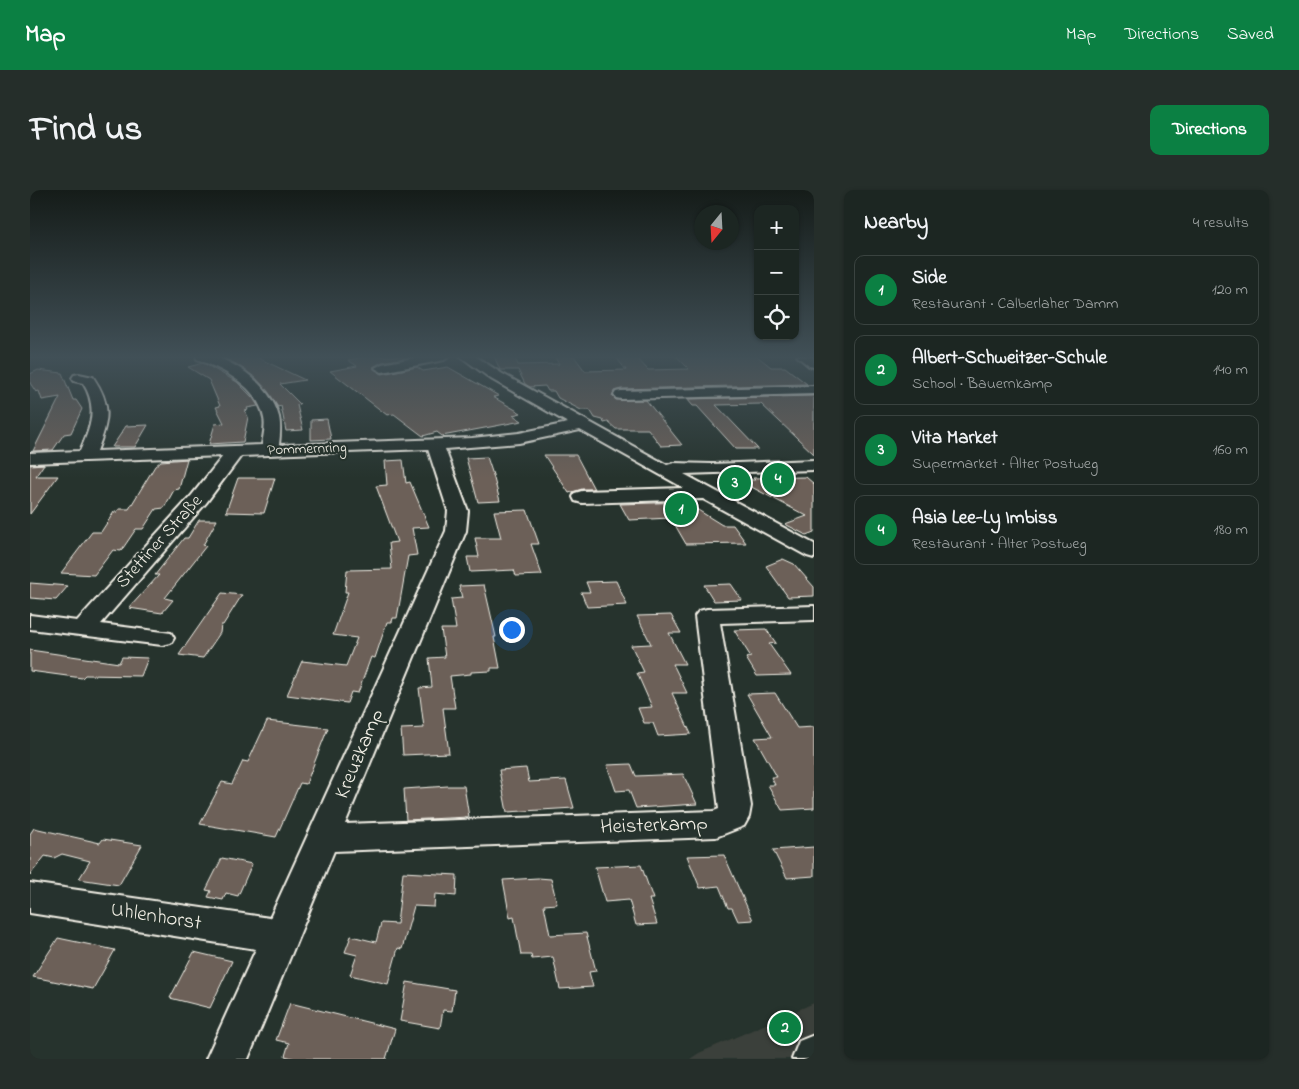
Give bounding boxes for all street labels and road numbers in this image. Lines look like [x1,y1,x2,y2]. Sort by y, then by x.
street label: Pommernring [267,437,347,462]
street label: Stettiner Straße [111,489,210,595]
street label: Kreuzkamp [328,704,392,804]
street label: Heisterkamp [600,809,708,843]
street label: Uhlenhorst [108,895,204,939]

